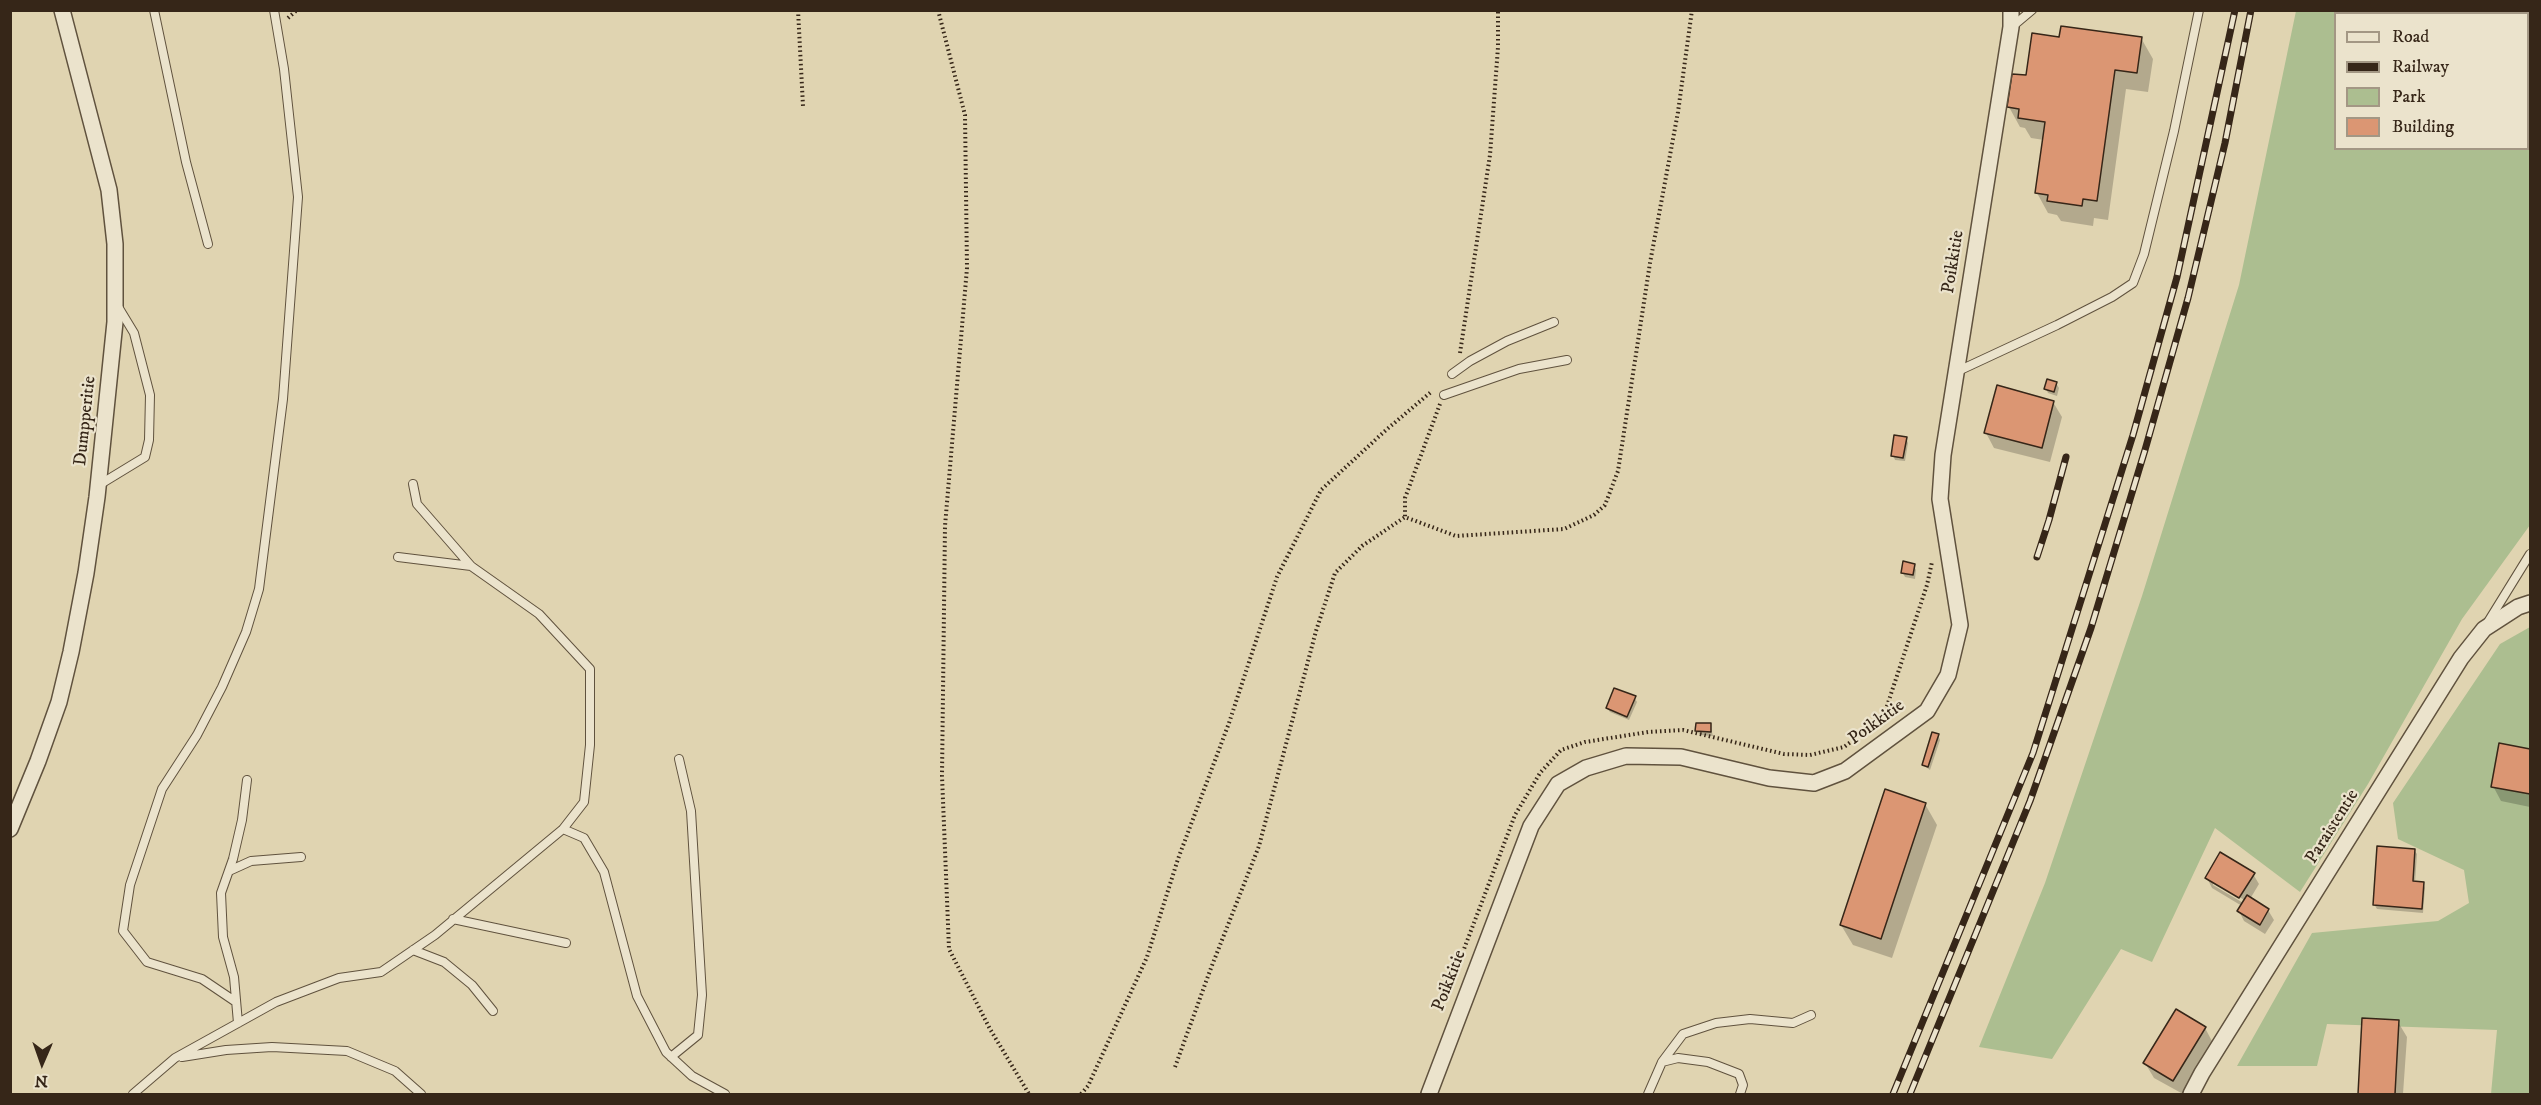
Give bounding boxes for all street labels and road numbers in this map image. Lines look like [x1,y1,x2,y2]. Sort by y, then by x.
street label: Poikkitie [1938,229,1970,295]
street label: Dumpperitie [71,375,101,467]
street label: Poikkitie [1845,696,1909,750]
street label: Paraistentie [2302,786,2364,868]
street label: Poikkitie [1428,947,1472,1015]

